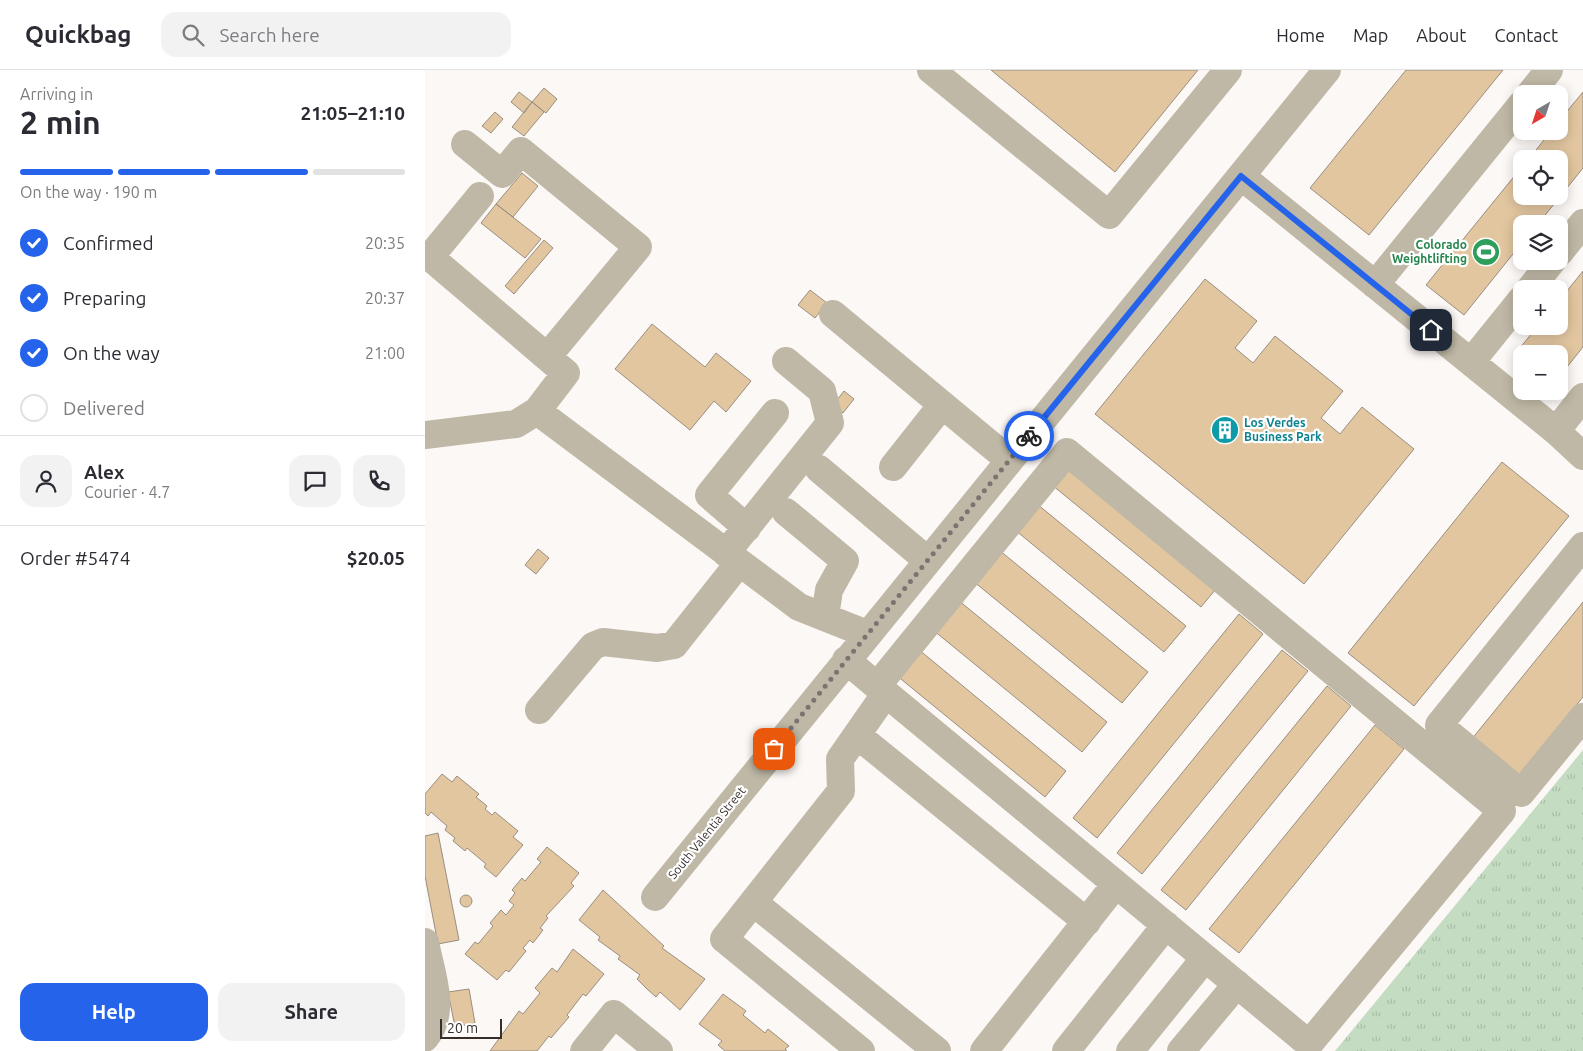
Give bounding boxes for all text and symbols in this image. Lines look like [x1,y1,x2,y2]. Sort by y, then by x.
search box [161,12,511,57]
text: Quickbag [25,21,131,48]
icon: search [179,21,207,49]
text: Search here [219,24,320,46]
text: Home [1276,25,1325,45]
text: Map [1353,25,1388,45]
text: About [1416,25,1466,45]
text: Contact [1494,25,1558,45]
text: Arriving in [20,85,93,103]
north arrow [1513,85,1567,140]
map controls [1513,85,1568,400]
text: 21:05–21:10 [300,102,405,124]
text: 2 min [20,104,101,140]
button: locate [1513,150,1568,205]
text: On the way · 190 m [20,183,157,201]
button: layers [1513,215,1568,270]
icon: check [20,229,48,257]
text: Confirmed [63,232,154,254]
text: 20:35 [365,234,405,252]
sports icon: Colorado Weightlifting [1471,237,1501,267]
place label: Colorado Weightlifting [1392,238,1467,265]
button: + [1513,280,1568,335]
icon: check [20,284,48,312]
text: Preparing [63,287,147,309]
text: 20:37 [365,289,405,307]
pin [1410,309,1452,351]
icon: home [1417,316,1445,344]
icon: check [20,339,48,367]
text: On the way [63,342,160,364]
text: 21:00 [365,344,405,362]
button: − [1513,345,1568,400]
text: Delivered [63,397,145,419]
courier [1004,411,1054,461]
building icon: Los Verdes Business Park [1210,415,1240,445]
place label: Los Verdes Business Park [1244,416,1322,443]
icon: bike [1015,422,1043,450]
button: person [20,455,72,507]
button: chat [289,455,341,507]
button: phone [353,455,405,507]
text: Alex [84,461,124,483]
text: Courier · 4.7 [84,483,170,501]
text: Order #5474 [20,547,130,569]
text: $20.05 [347,547,405,569]
pin [753,728,795,770]
icon: bag [760,735,788,763]
street label: South Valentia Street [665,784,748,881]
button: Help [20,983,208,1041]
button: Share [218,983,405,1041]
scale bar [440,1016,503,1039]
text: 20 m [447,1020,478,1036]

